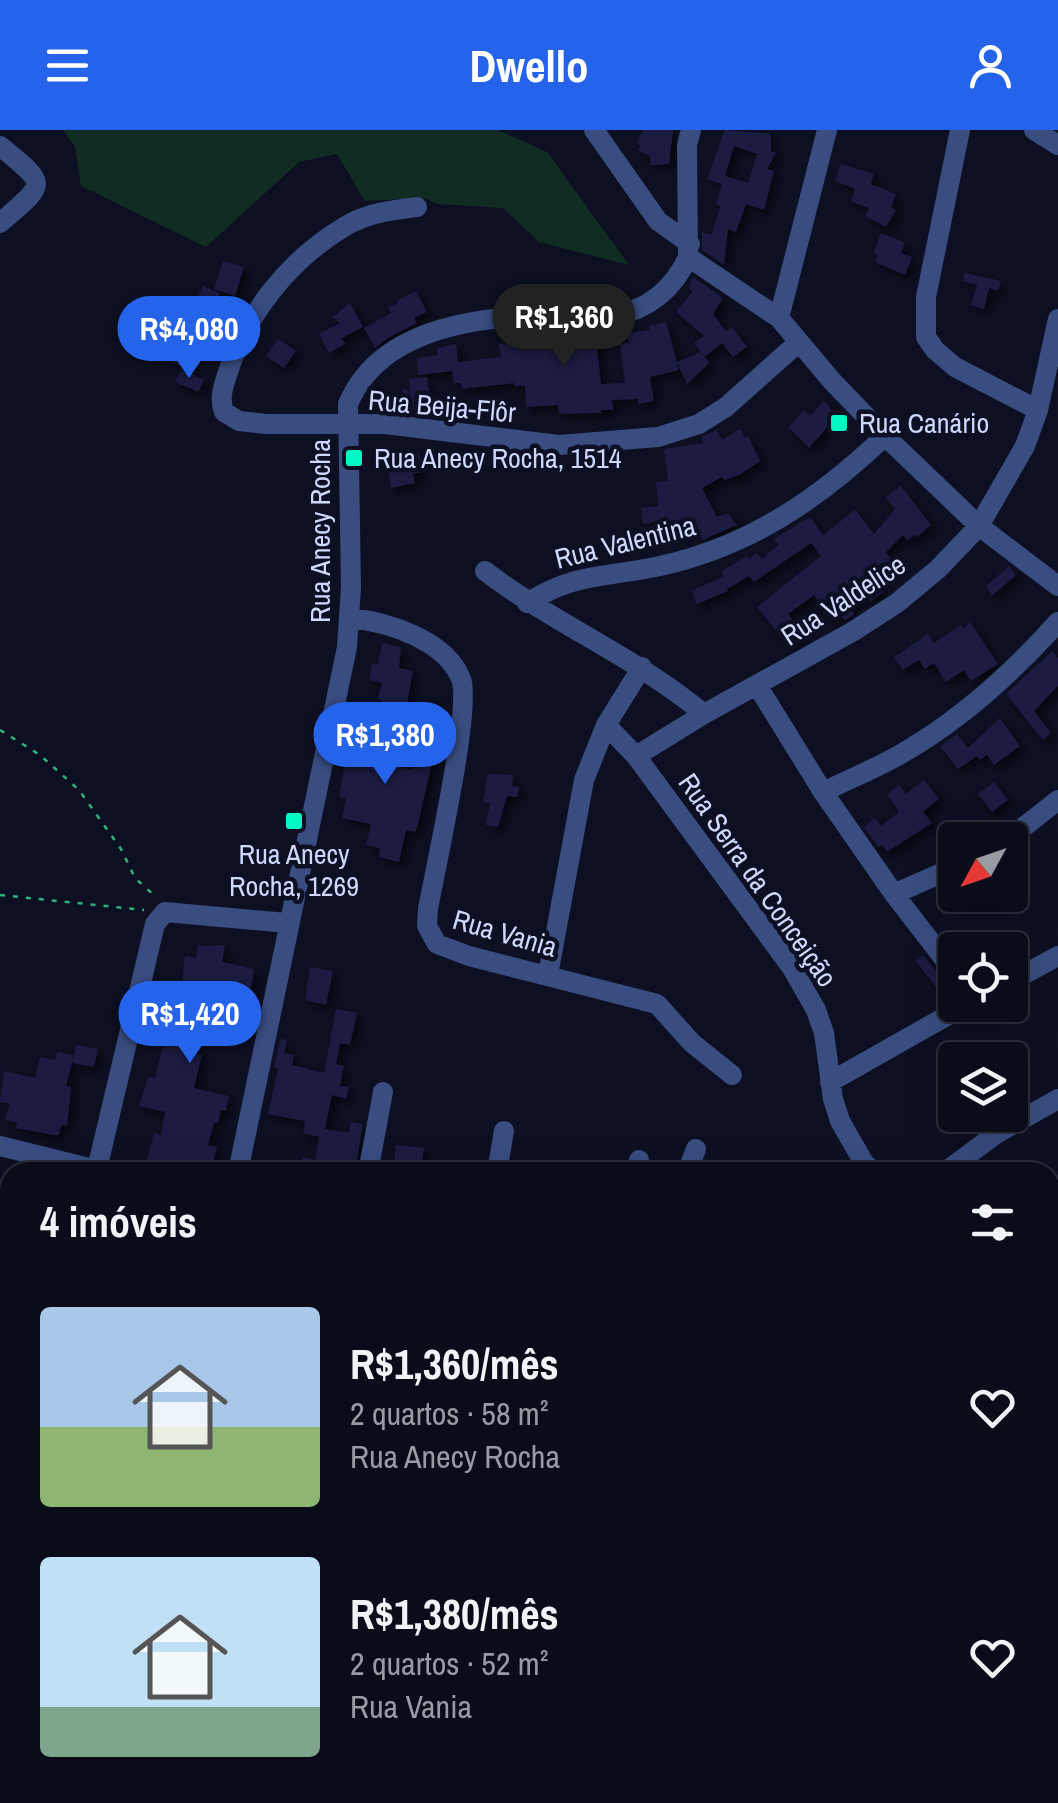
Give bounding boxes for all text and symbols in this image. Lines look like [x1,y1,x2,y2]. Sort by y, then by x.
text: Dwello [470,35,588,96]
icon: menu [40,38,95,93]
icon: person [963,38,1018,93]
pin: R$1,360 [472,284,656,369]
text: R$1,360 [514,295,614,338]
pin: R$4,080 [97,296,281,381]
text: R$4,080 [139,307,239,350]
street label: Rua Beija-Flôr [367,381,518,431]
place label: Rua Canário [859,404,989,442]
marker: Rua Canário [828,412,850,434]
street label: Rua Anecy Rocha [301,439,339,623]
place label: Rua Anecy Rocha, 1514 [374,439,622,477]
marker: Rua Anecy Rocha, 1514 [343,447,365,469]
street label: Rua Valentina [551,506,700,578]
street label: Rua Valdelice [773,546,913,654]
pin: R$1,380 [293,702,477,787]
text: R$1,380 [335,713,435,756]
street label: Rua Serra da Conceição [670,766,846,994]
marker: Rua Anecy Rocha, 1269 [283,810,305,832]
north arrow [938,822,1028,912]
map controls [938,822,1028,1132]
place label: Rua Anecy Rocha, 1269 [229,835,359,905]
street label: Rua Vania [448,900,562,966]
button: locate [938,932,1028,1022]
pin: R$1,420 [98,981,282,1066]
text: R$1,420 [140,992,240,1035]
button: layers [938,1042,1028,1132]
text: 4 imóveis [40,1194,197,1250]
icon: filters [965,1195,1020,1250]
text: R$1,360/mês [350,1336,559,1392]
icon: home [120,1347,240,1467]
icon: heart [965,1380,1020,1435]
text: 2 quartos · 58 m² [350,1392,548,1435]
text: Rua Anecy Rocha [350,1435,560,1478]
text: R$1,380/mês [350,1586,559,1642]
icon: home [120,1597,240,1717]
icon: heart [965,1630,1020,1685]
text: 2 quartos · 52 m² [350,1642,548,1685]
text: Rua Vania [350,1685,472,1728]

